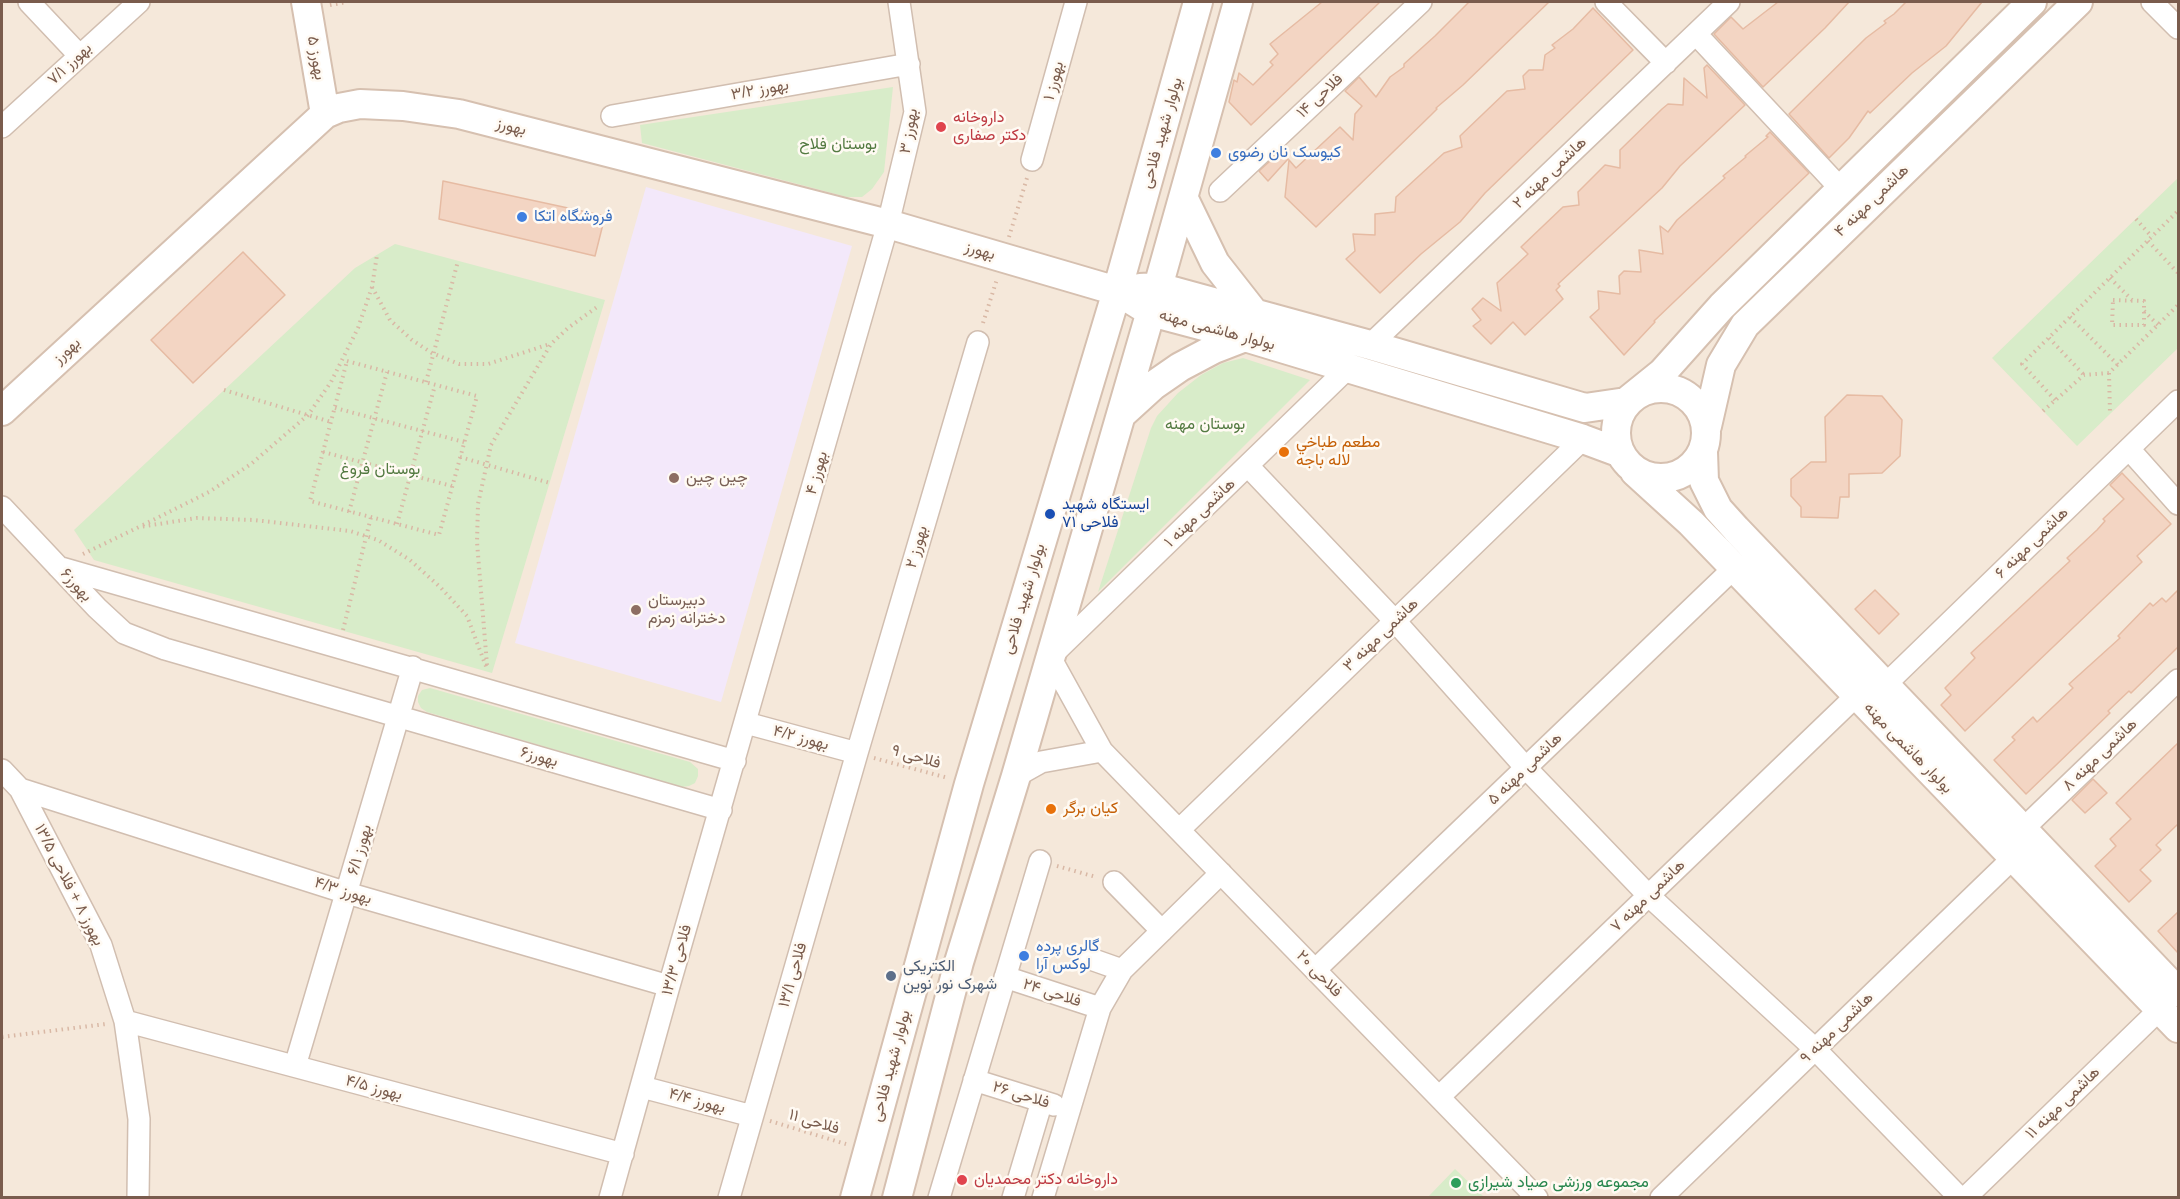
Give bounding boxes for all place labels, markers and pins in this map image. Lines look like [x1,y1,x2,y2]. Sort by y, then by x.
place label: داروخانه دکتر صفاری [953,108,1026,146]
marker: داروخانه دکتر صفاری [934,120,948,134]
place label: کیوسک نان رضوی [1228,143,1341,163]
marker: کیوسک نان رضوی [1209,146,1223,160]
place label: فروشگاه اتکا [534,207,613,227]
marker: فروشگاه اتکا [515,210,529,224]
place label: مطعم طباخي لاله باجه [1296,433,1380,471]
marker: مطعم طباخي لاله باجه [1277,445,1291,459]
place label: چین چین [686,468,748,488]
marker: چین چین [667,471,681,485]
place label: ایستگاه شهید فلاحی ۷۱ [1062,495,1149,533]
marker: ایستگاه شهید فلاحی ۷۱ [1043,507,1057,521]
place label: دبیرستان دخترانه زمزم [648,591,725,629]
marker: دبیرستان دخترانه زمزم [629,603,643,617]
place label: کیان برگر [1063,799,1118,819]
marker: کیان برگر [1044,802,1058,816]
place label: گالری پرده لوکس آرا [1036,937,1099,975]
marker: گالری پرده لوکس آرا [1017,949,1031,963]
place label: الکتریکی شهرک نور نوین [903,957,997,995]
marker: الکتریکی شهرک نور نوین [884,969,898,983]
place label: داروخانه دکتر محمدیان [974,1170,1118,1190]
marker: داروخانه دکتر محمدیان [955,1173,969,1187]
place label: مجموعه ورزشی صیاد شیرازی [1468,1173,1649,1193]
marker: مجموعه ورزشی صیاد شیرازی [1449,1176,1463,1190]

